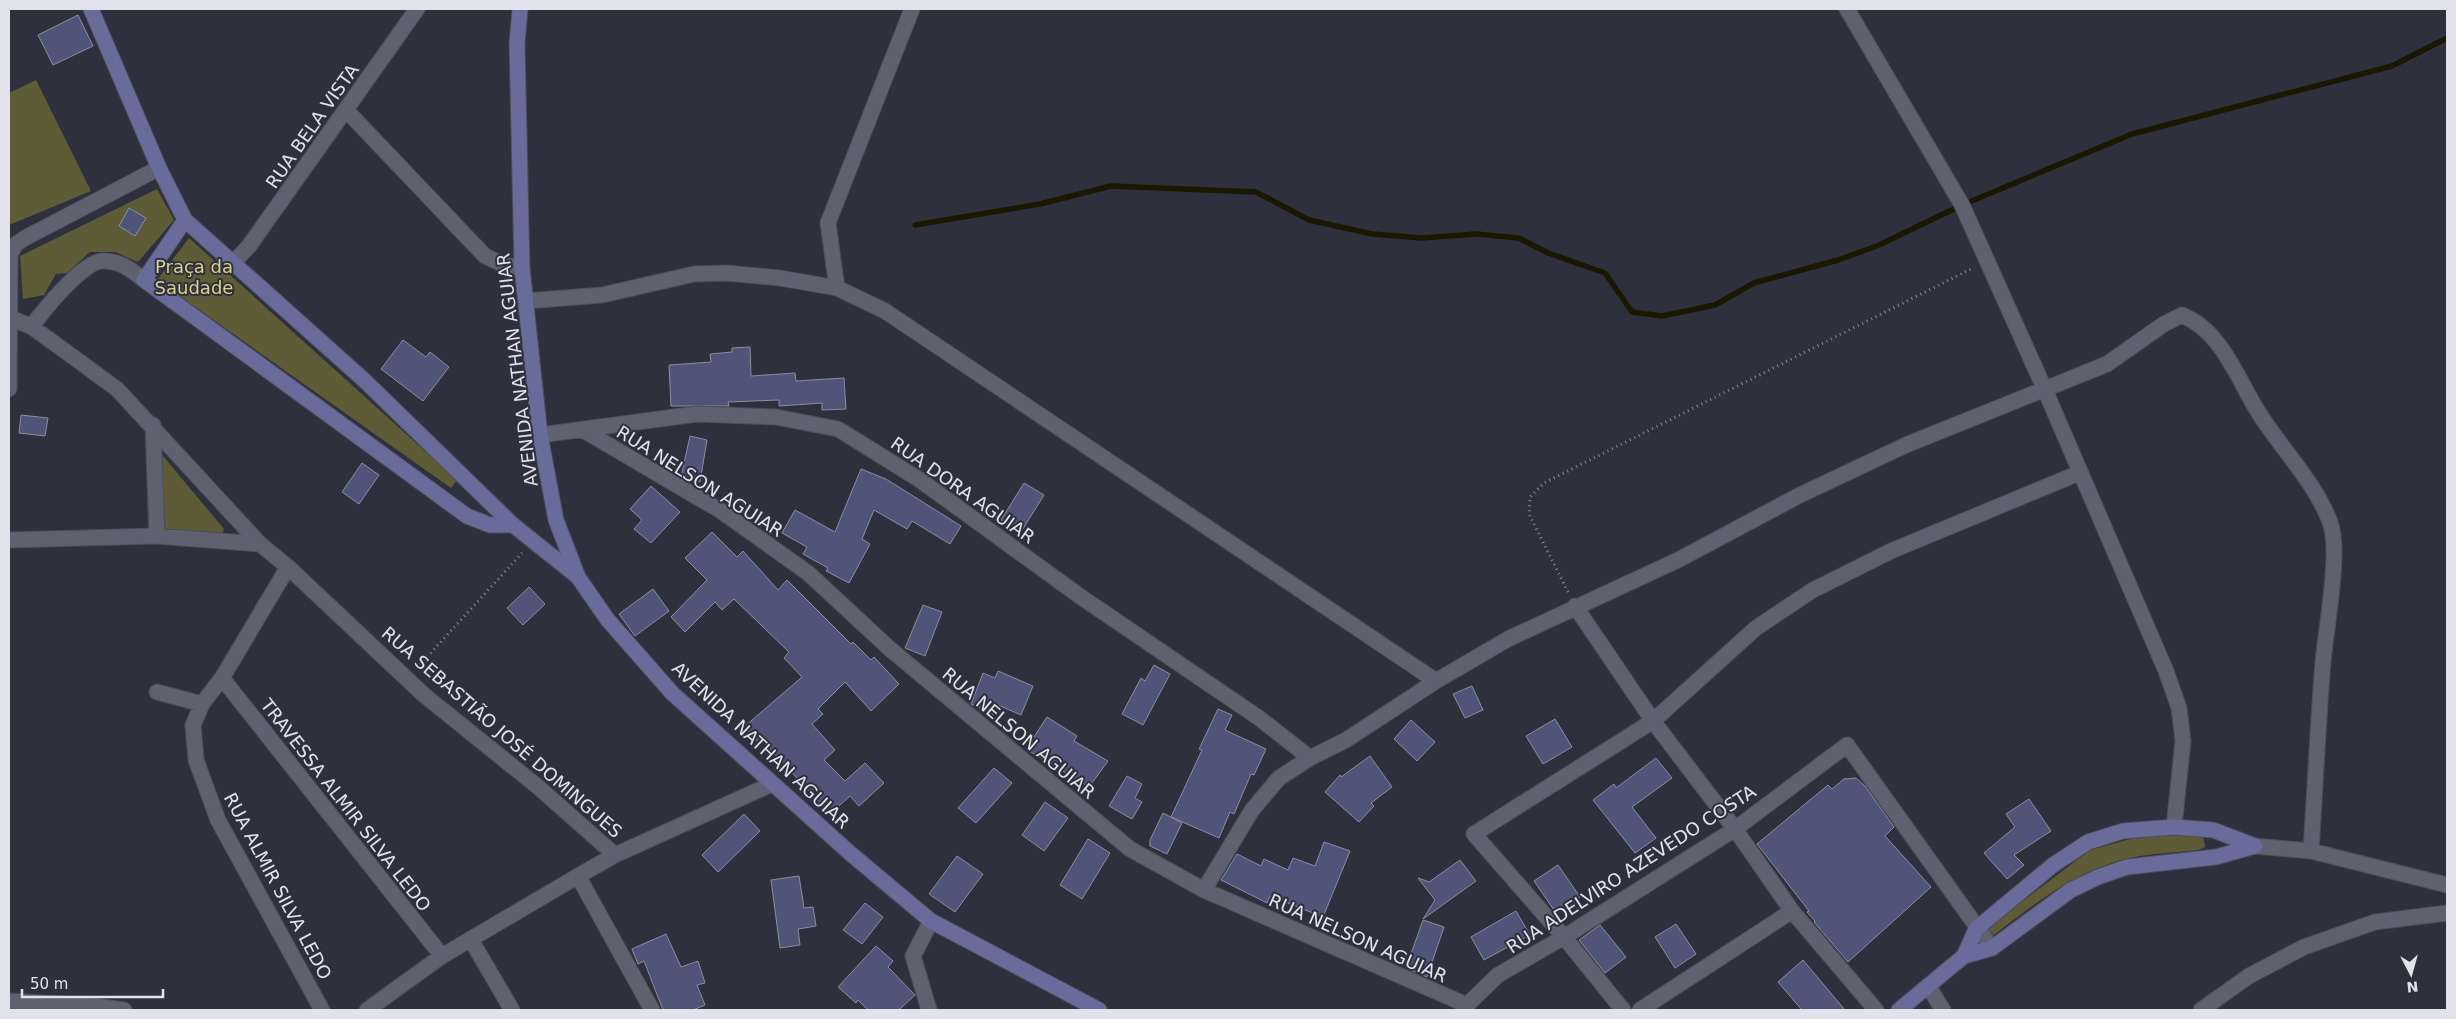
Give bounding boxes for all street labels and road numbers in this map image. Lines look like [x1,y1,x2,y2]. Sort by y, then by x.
street label: RUA BELA VISTA [261,59,363,192]
street label: AVENIDA NATHAN AGUIAR [492,252,542,488]
street label: RUA NELSON AGUIAR [613,421,787,541]
street label: RUA DORA AGUIAR [887,432,1039,548]
street label: RUA SEBASTIÃO JOSÉ DOMINGUES [378,622,626,842]
street label: AVENIDA NATHAN AGUIAR [668,657,854,833]
street label: RUA NELSON AGUIAR [938,663,1100,803]
street label: TRAVESSA ALMIR SILVA LEDO [256,694,435,915]
street label: RUA ADELVIRO AZEVEDO COSTA [1502,780,1760,958]
street label: RUA ALMIR SILVA LEDO [220,789,336,983]
street label: RUA NELSON AGUIAR [1266,889,1450,987]

